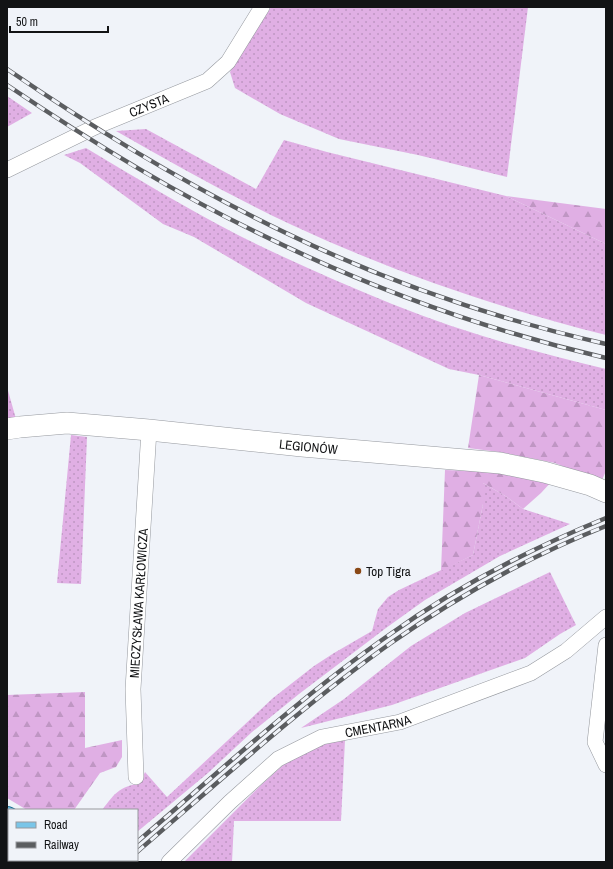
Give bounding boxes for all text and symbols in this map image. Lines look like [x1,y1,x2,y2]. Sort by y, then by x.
scale bar [10,8,108,34]
text: 50 m [16,14,38,30]
street label: CZYSTA [127,89,172,121]
street label: LEGIONÓW [278,436,338,458]
street label: MIECZYSŁAWA KARŁOWICZA [126,527,152,679]
place label: Top Tigra [366,563,411,580]
marker: Top Tigra [353,566,363,576]
street label: CMENTARNA [343,710,414,741]
legend [8,809,138,861]
text: Road [44,817,68,833]
text: Railway [44,837,79,853]

